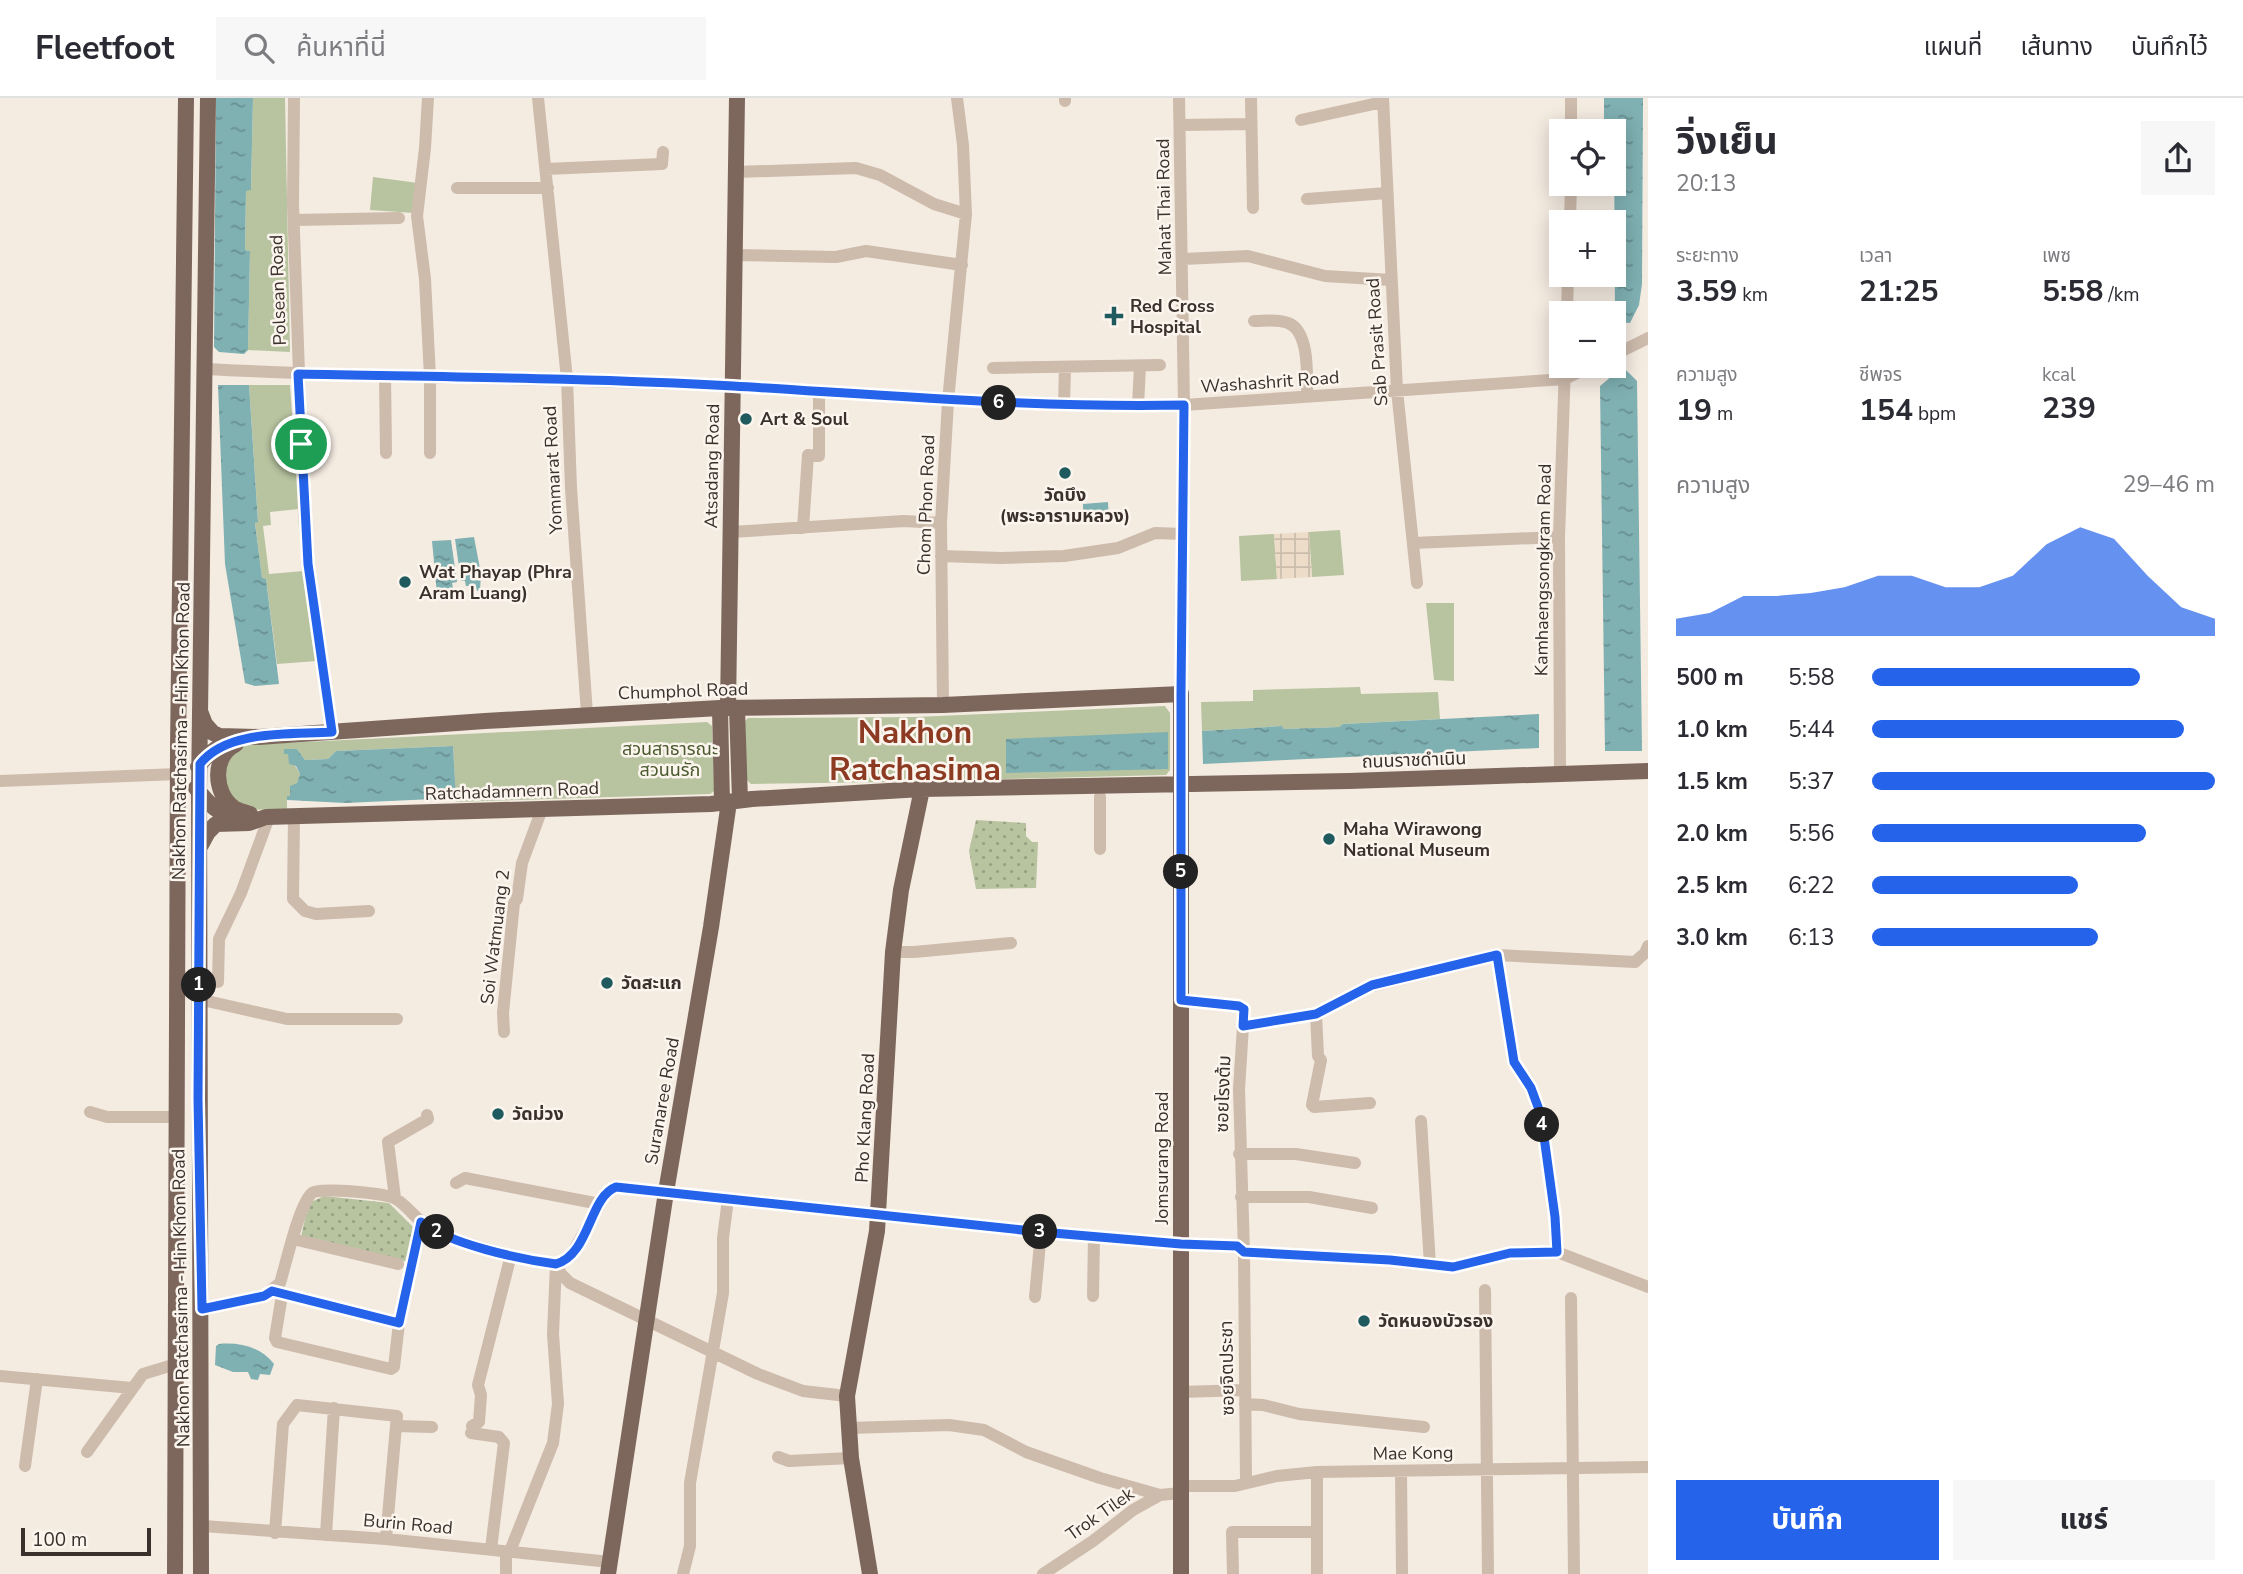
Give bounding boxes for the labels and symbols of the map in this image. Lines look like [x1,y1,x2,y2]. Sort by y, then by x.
street label: Mahat Thai Road [1151,138,1177,276]
street label: Polsean Road [264,234,292,346]
street label: Sab Prasit Road [1361,277,1393,407]
place label: Red Cross Hospital [1130,294,1215,339]
marker: Red Cross Hospital [1104,306,1124,326]
street label: Washashrit Road [1200,365,1340,399]
pin: 6 [982,386,1016,420]
street label: Atsadang Road [699,403,725,529]
street label: Yommarat Road [538,405,568,536]
place label: Art & Soul [760,407,849,431]
marker: Art & Soul [738,411,754,427]
pin [271,414,331,474]
street label: Chom Phon Road [912,434,940,576]
street label: Kamhaengsongkram Road [1529,464,1557,676]
marker: วัดบึง (พระอารามหลวง) [1057,465,1073,481]
place label: วัดบึง (พระอารามหลวง) [1000,483,1130,528]
place label: Wat Phayap (Phra Aram Luang) [419,560,572,605]
marker: Wat Phayap (Phra Aram Luang) [397,574,413,590]
street label: Nakhon Ratchasima - Hin Khon Road [166,582,196,880]
street label: Chumphol Road [617,677,749,705]
district label: Nakhon Ratchasima [829,711,1001,791]
park label: สวนสาธารณะ สวนนรัก [622,737,718,782]
street label: ถนนราชดำเนิน [1361,746,1467,774]
street label: Ratchadamnern Road [424,776,600,806]
place label: Maha Wirawong National Museum [1343,817,1490,862]
marker: Maha Wirawong National Museum [1321,831,1337,847]
pin: 5 [1164,854,1198,890]
street label: Soi Watmuang 2 [475,868,515,1006]
pin: 1 [182,968,216,1002]
place label: วัดสะแก [621,971,682,995]
marker: วัดสะแก [599,975,615,991]
street label: Suranaree Road [639,1035,685,1167]
street label: Pho Klang Road [850,1053,880,1183]
street label: ซอยโรงต้ม [1210,1055,1236,1133]
street label: Jomsurang Road [1150,1091,1174,1226]
place label: วัดม่วง [512,1102,564,1126]
marker: วัดม่วง [490,1106,506,1122]
pin: 4 [1524,1108,1560,1142]
street label: Nakhon Ratchasima - Hin Khon Road [166,1149,196,1447]
pin: 2 [420,1214,454,1250]
pin: 3 [1023,1214,1058,1250]
place label: วัดหนองบัวรอง [1378,1309,1493,1333]
marker: วัดหนองบัวรอง [1356,1313,1372,1329]
street label: ซอยจิตประชา [1214,1320,1240,1416]
street label: Mae Kong [1372,1440,1454,1466]
street label: Trok Tilek [1061,1481,1140,1546]
street label: Burin Road [362,1508,454,1540]
scale bar [21,1525,150,1557]

